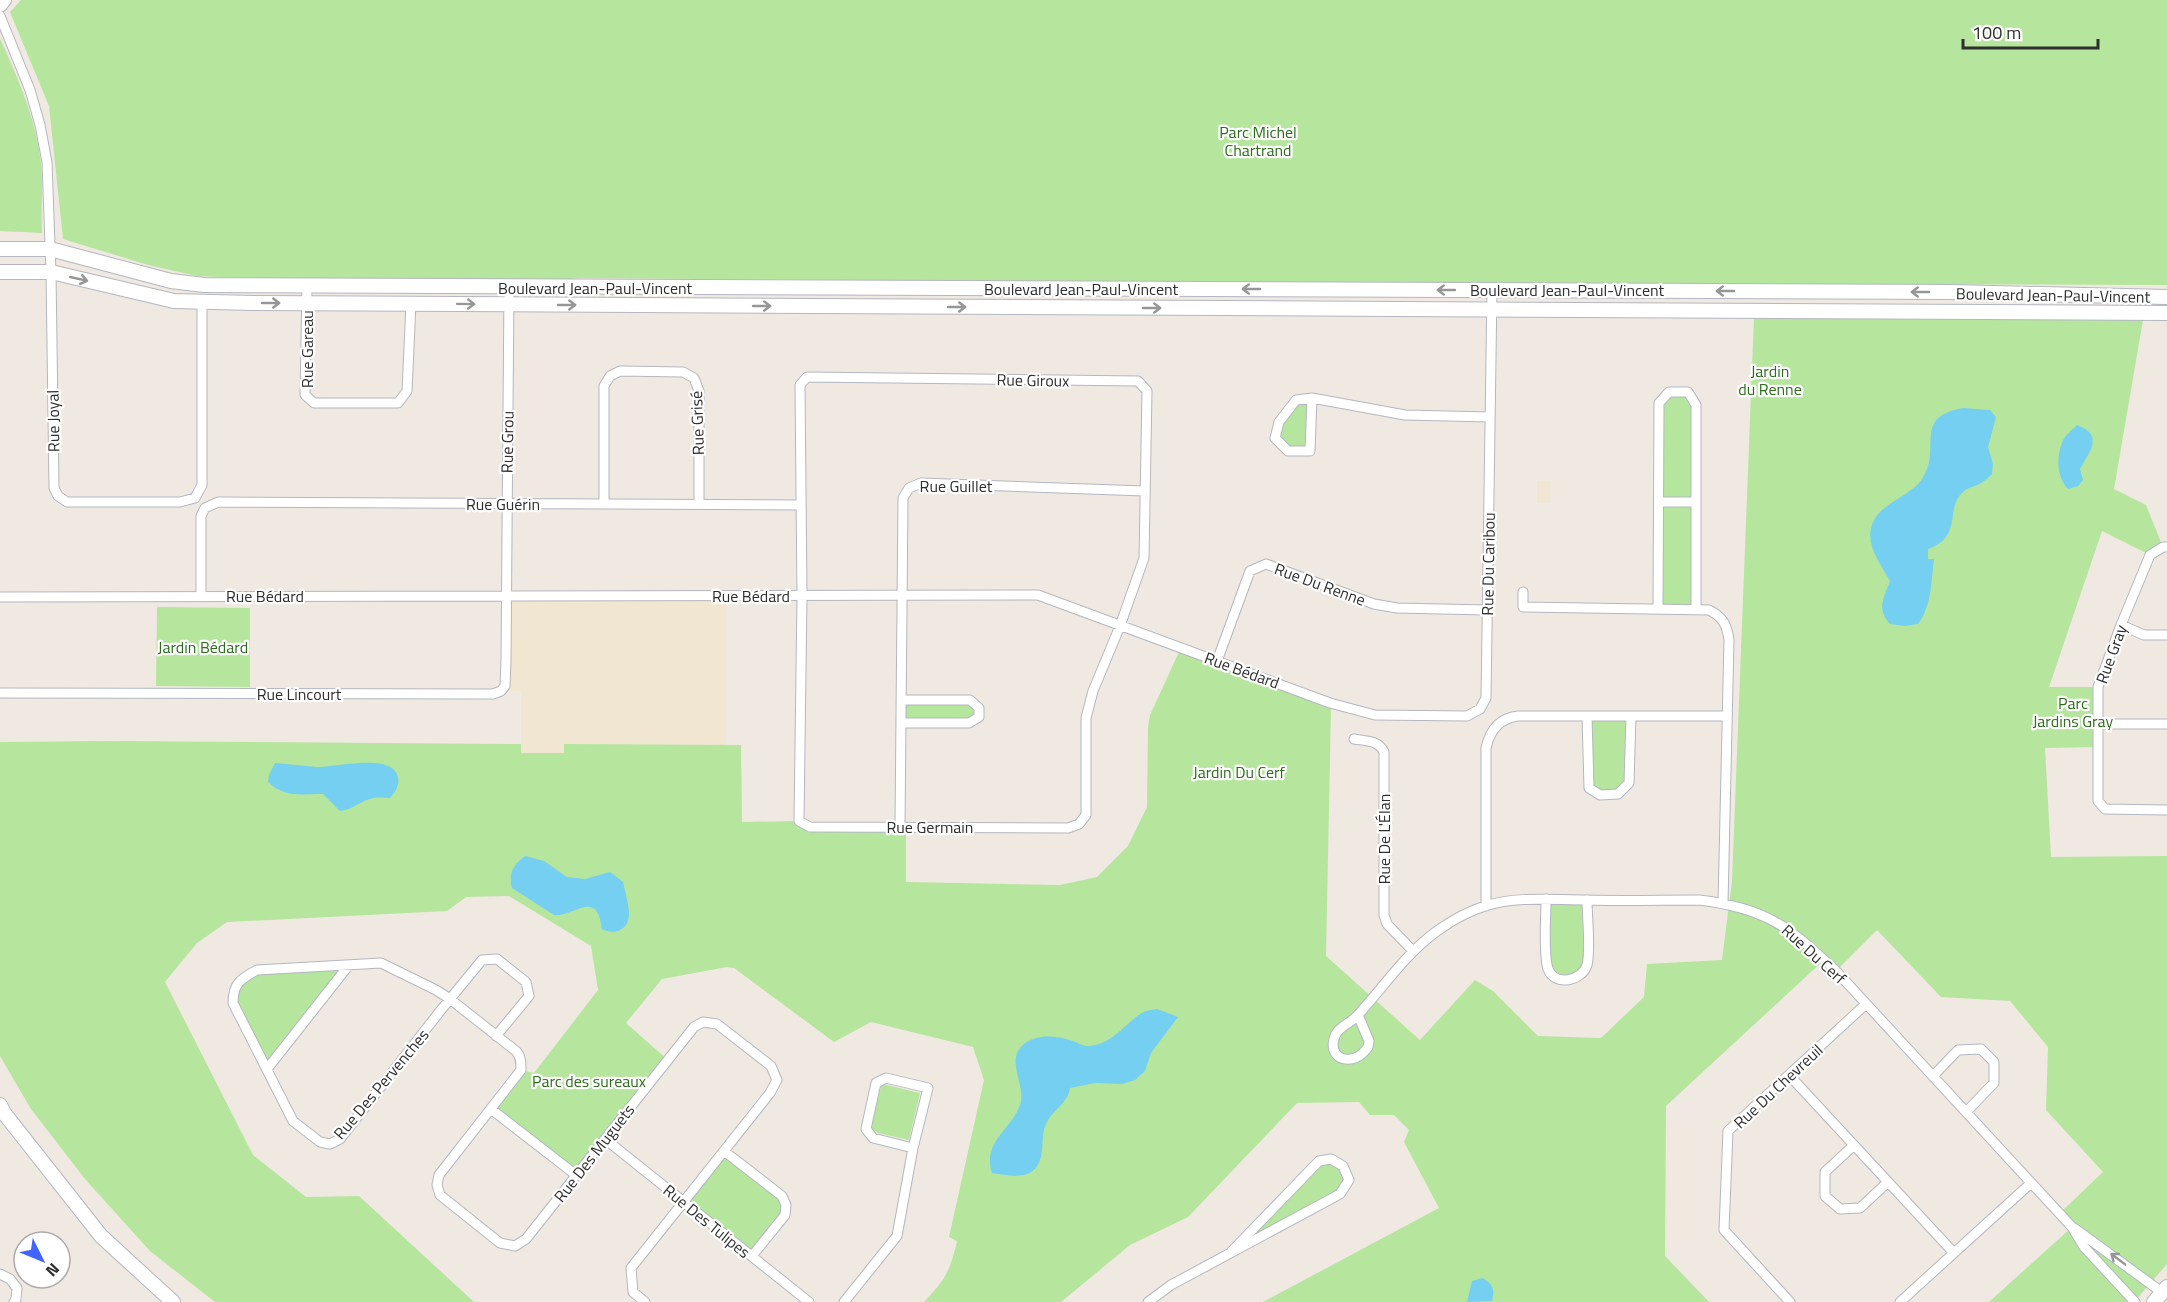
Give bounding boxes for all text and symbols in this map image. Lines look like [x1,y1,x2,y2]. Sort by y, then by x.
scale bar [1963,12,2098,50]
text: 100 m [1972,19,2021,46]
park label: Parc Michel Chartrand [1219,120,1297,162]
one-way arrow [69,273,88,285]
street label: Boulevard Jean-Paul-Vincent [498,276,692,300]
street label: Boulevard Jean-Paul-Vincent [984,277,1178,301]
street label: Boulevard Jean-Paul-Vincent [1470,278,1664,302]
street label: Boulevard Jean-Paul-Vincent [1956,281,2151,309]
one-way arrow [1241,283,1261,295]
one-way arrow [1436,284,1456,296]
one-way arrow [1715,285,1735,297]
one-way arrow [1910,286,1930,298]
one-way arrow [261,297,281,309]
one-way arrow [456,298,476,310]
one-way arrow [557,299,577,311]
one-way arrow [752,300,772,312]
one-way arrow [947,301,967,313]
one-way arrow [1142,302,1162,314]
street label: Rue Gareau [295,310,319,388]
park label: Jardin du Renne [1738,359,1802,401]
street label: Rue Giroux [996,367,1070,393]
street label: Rue Joyal [40,390,66,452]
street label: Rue Grisé [684,390,710,456]
street label: Rue Grou [494,411,520,473]
street label: Rue Guillet [920,474,993,498]
street label: Rue Guérin [466,492,540,516]
street label: Rue Du Caribou [1475,512,1501,616]
street label: Rue Du Renne [1271,556,1369,612]
street label: Rue Bédard [226,584,304,608]
street label: Rue Bédard [712,584,790,608]
street label: Rue Gray [2089,621,2133,687]
park label: Jardin Bédard [158,635,248,659]
street label: Rue Bédard [1201,645,1283,695]
street label: Rue Lincourt [257,682,342,706]
park label: Parc Jardins Gray [2033,691,2114,733]
park label: Jardin Du Cerf [1193,760,1286,784]
street label: Rue De L'Élan [1372,794,1396,884]
street label: Rue Germain [887,815,973,839]
street label: Rue Du Cerf [1776,918,1852,990]
street label: Rue Des Pervenches [328,1024,434,1144]
street label: Rue Du Chevreuil [1728,1038,1828,1134]
park label: Parc des sureaux [532,1069,646,1093]
street label: Rue Des Muguets [548,1099,640,1207]
street label: Rue Des Tulipes [658,1178,756,1264]
north arrow [12,1230,72,1290]
one-way arrow [2110,1253,2126,1266]
text: N [40,1258,66,1282]

